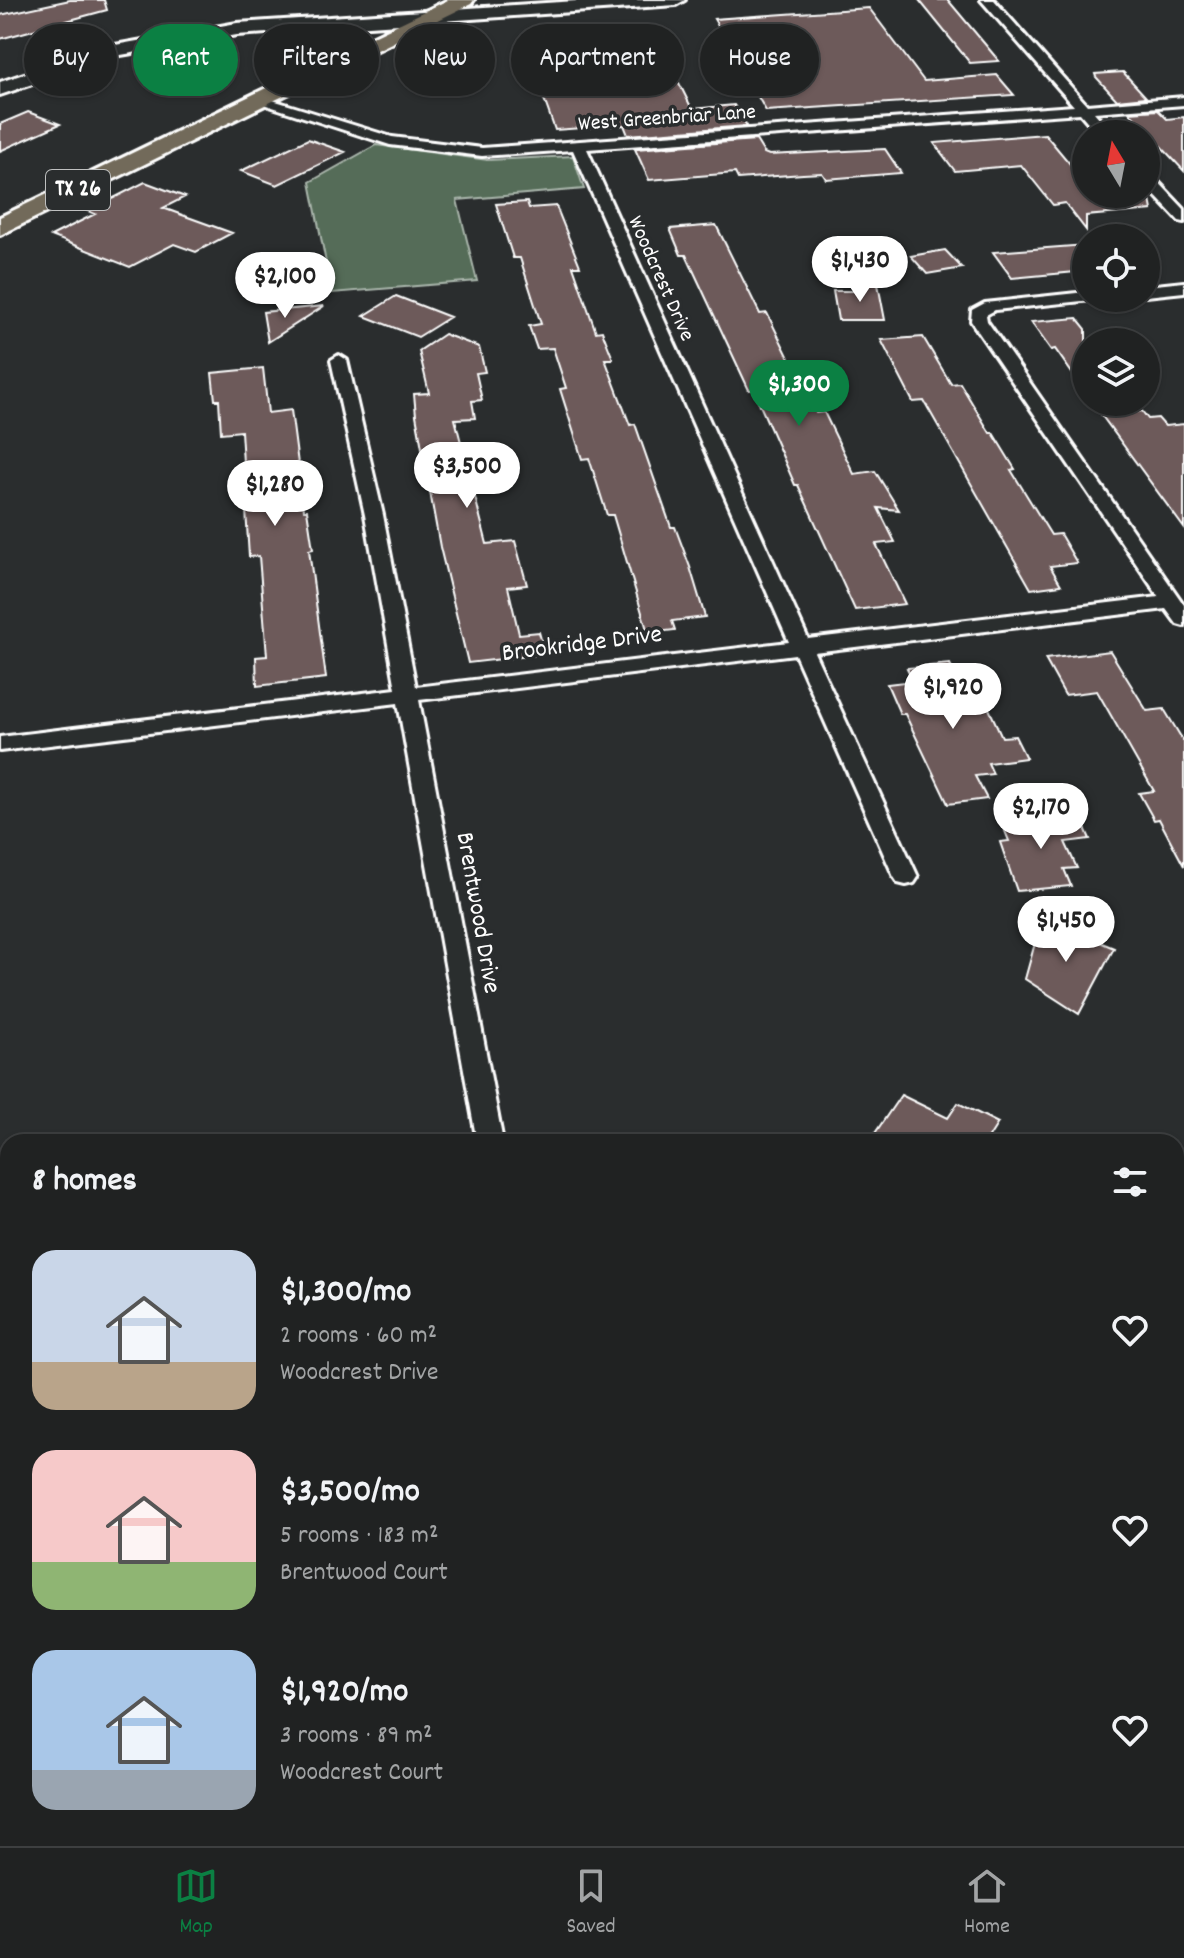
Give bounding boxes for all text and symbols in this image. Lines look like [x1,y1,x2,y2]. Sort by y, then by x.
chip: Buy [24,24,117,96]
chip: Rent [133,24,238,96]
chip: Filters [254,24,379,96]
chip: New [395,24,495,96]
chip: Apartment [511,24,684,96]
chip: House [700,24,819,96]
street label: West Greenbriar Lane [577,97,757,141]
north arrow [1072,120,1160,208]
map controls [1072,120,1160,416]
road number: TX 26 [46,170,110,210]
street label: Woodcrest Drive [619,211,701,347]
button: locate [1072,224,1160,312]
pin: $1,430 [795,236,925,304]
text: $1,430 [830,243,890,280]
pin: $2,100 [220,252,350,320]
text: $2,100 [253,259,317,296]
button: layers [1072,328,1160,416]
pin: $1,300 [734,360,864,428]
text: $1,300 [767,367,831,404]
pin: $3,500 [402,442,532,510]
text: $3,500 [432,449,502,486]
pin: $1,280 [210,460,340,528]
text: $1,280 [245,467,305,504]
street label: Brookridge Drive [500,617,664,673]
pin: $1,920 [888,663,1018,731]
text: $1,920 [922,670,984,707]
pin: $2,170 [976,783,1106,851]
text: $2,170 [1011,790,1071,827]
street label: Brentwood Drive [445,829,509,997]
pin: $1,450 [1001,896,1131,964]
text: $1,450 [1036,903,1096,940]
text: 8 homes [32,1158,137,1207]
icon: filters [1108,1160,1152,1204]
text: $1,300/mo [280,1269,411,1318]
icon: home [96,1282,192,1378]
icon: heart [1108,1308,1152,1352]
text: 2 rooms · 60 m² [280,1318,437,1355]
text: Woodcrest Drive [280,1355,438,1392]
text: $3,500/mo [280,1469,420,1518]
icon: home [96,1482,192,1578]
icon: heart [1108,1508,1152,1552]
text: 5 rooms · 183 m² [280,1518,438,1555]
text: Brentwood Court [280,1555,448,1592]
text: $1,920/mo [280,1669,408,1718]
icon: home [96,1682,192,1778]
icon: heart [1108,1708,1152,1752]
text: 3 rooms · 89 m² [280,1718,433,1755]
text: Woodcrest Court [280,1755,443,1792]
tab: Map [174,1864,218,1943]
tab: Saved [566,1864,616,1943]
tab: Home [964,1864,1010,1943]

